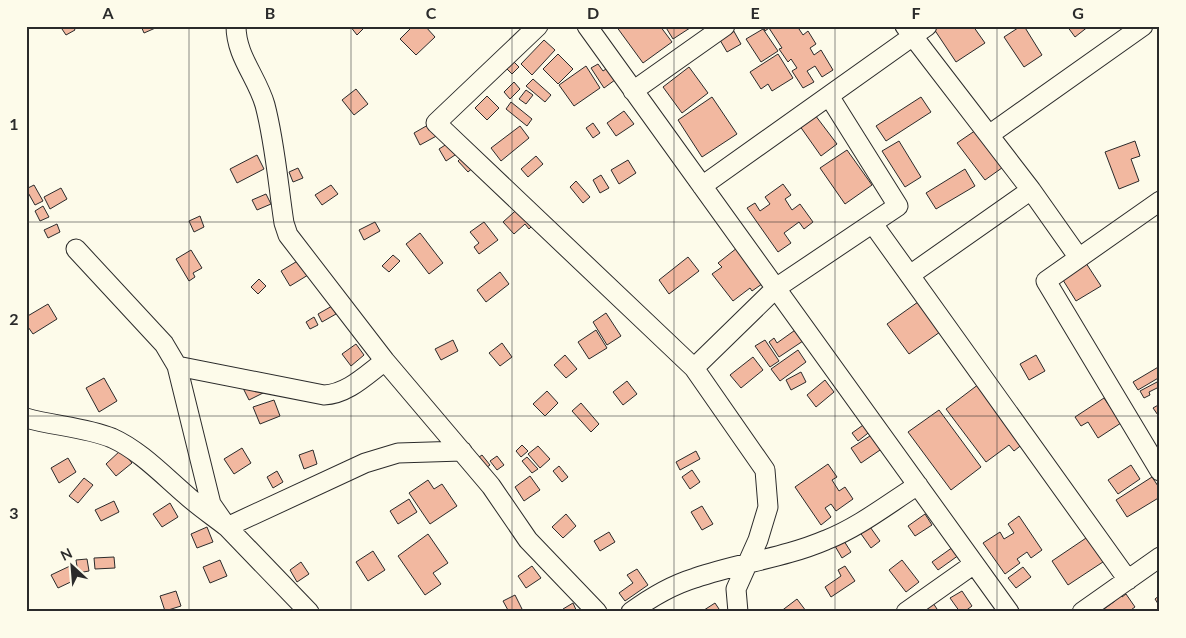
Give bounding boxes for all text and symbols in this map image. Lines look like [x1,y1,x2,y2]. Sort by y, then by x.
text: A [101,3,114,22]
text: B [265,3,275,22]
text: C [426,3,437,22]
text: D [587,3,599,22]
text: E [750,3,760,22]
text: F [911,3,921,22]
text: G [1072,3,1084,22]
text: 1 [9,114,19,133]
text: 2 [9,309,19,328]
text: 3 [9,503,19,522]
north arrow [48,540,98,590]
text: N [58,544,75,564]

